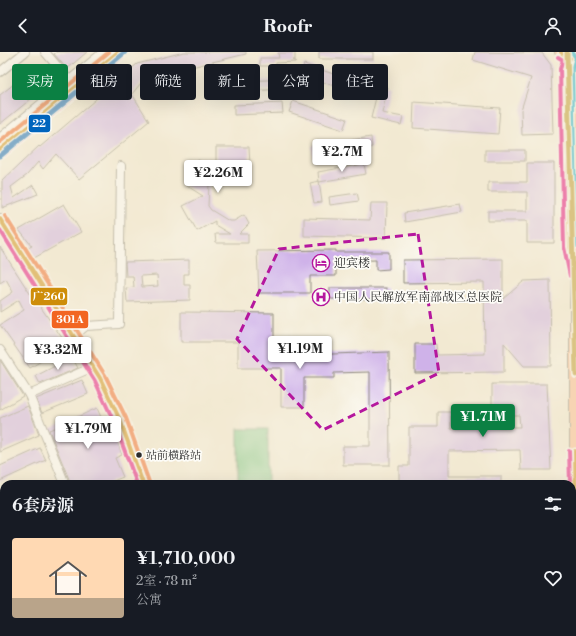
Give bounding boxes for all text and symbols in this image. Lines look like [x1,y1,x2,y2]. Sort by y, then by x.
icon: back [12,15,34,37]
text: Roofr [263,15,313,38]
icon: person [542,15,564,37]
chip: 买房 [12,64,68,100]
chip: 租房 [76,64,132,100]
chip: 筛选 [140,64,196,100]
chip: 新上 [204,64,260,100]
chip: 公寓 [268,64,324,100]
chip: 住宅 [332,64,388,100]
line badge: 22 [28,114,51,133]
text: 22 [32,117,46,131]
pin: ¥2.7M [314,139,370,173]
text: ¥2.7M [321,144,363,160]
pin: ¥2.26M [185,160,251,194]
text: ¥2.26M [193,165,243,181]
hotel icon: 迎宾楼 [311,253,331,273]
place label: 迎宾楼 [334,256,370,271]
line badge: 广260 [30,287,68,306]
hospital icon: 中国人民解放军南部战区总医院 [311,287,331,307]
text: 广260 [33,290,65,304]
place label: 中国人民解放军南部战区总医院 [334,290,502,305]
line badge: 301A [51,310,89,329]
text: 301A [56,313,85,327]
pin: ¥1.19M [267,336,333,370]
pin: ¥3.32M [25,337,91,371]
text: ¥1.19M [277,341,323,357]
text: ¥3.32M [33,342,83,358]
pin: ¥1.71M [450,404,516,438]
text: ¥1.71M [460,409,506,425]
pin: ¥1.79M [55,416,121,450]
text: ¥1.79M [64,421,112,437]
place label: 站前横路站 [146,449,201,463]
marker: 站前横路站 [134,450,144,460]
icon: filters [542,493,564,515]
text: 6套房源 [12,495,74,517]
text: ¥1,710,000 [136,548,235,570]
icon: home [44,554,92,602]
icon: heart [542,567,564,589]
text: 2室 · 78 m² [136,573,197,589]
text: 公寓 [136,592,162,608]

